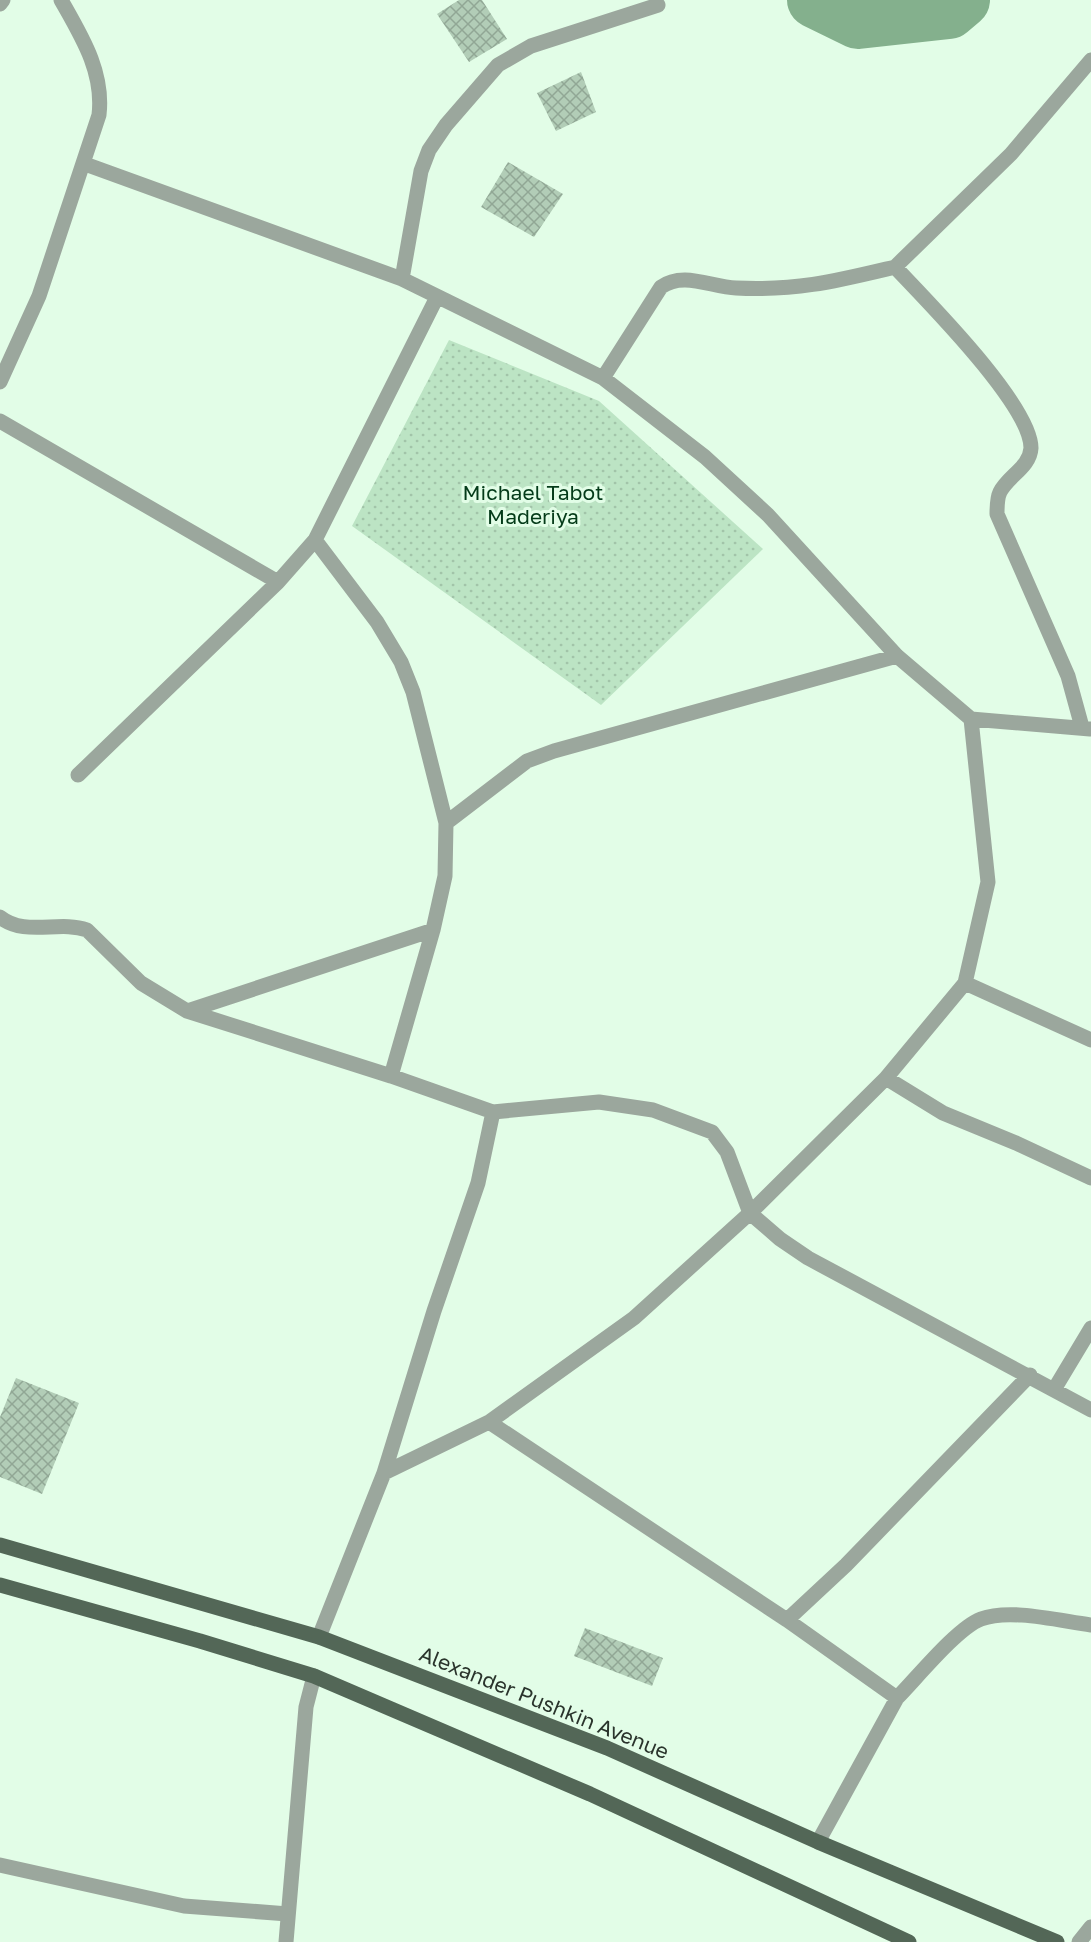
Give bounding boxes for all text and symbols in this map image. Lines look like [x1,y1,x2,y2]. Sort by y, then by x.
park label: Michael Tabot Maderiya [463,479,603,529]
street label: Alexander Pushkin Avenue [416,1640,673,1764]

